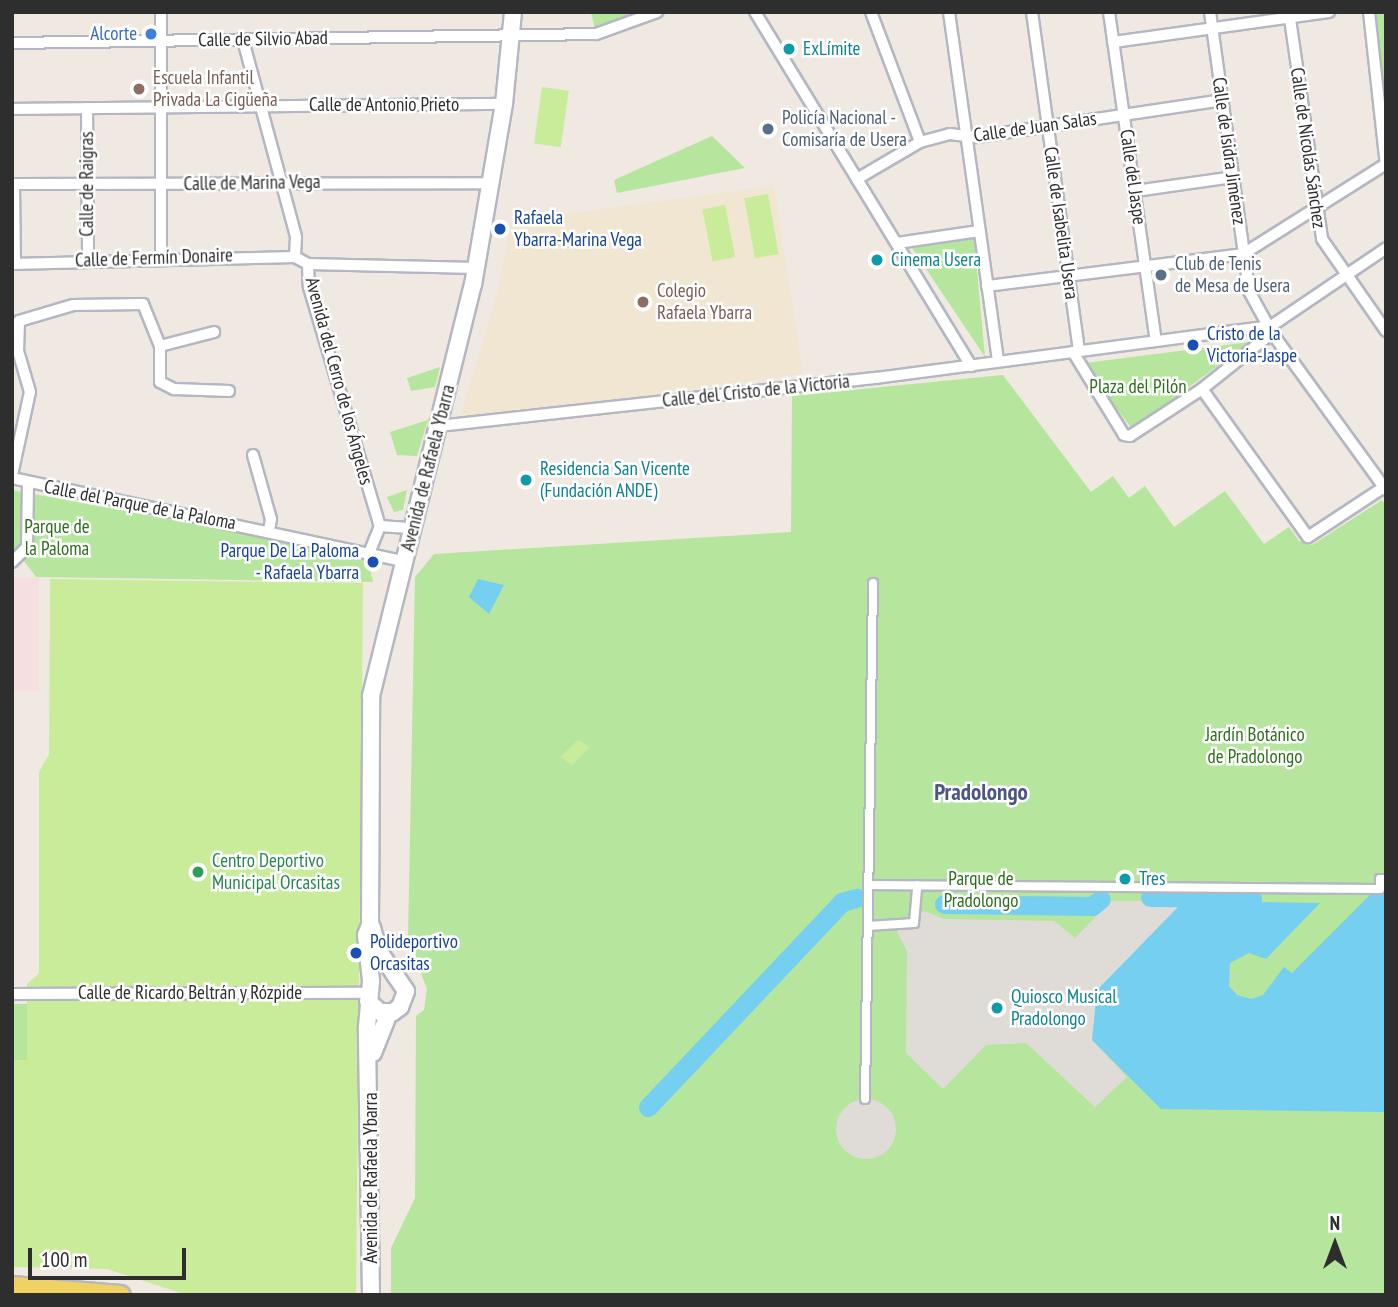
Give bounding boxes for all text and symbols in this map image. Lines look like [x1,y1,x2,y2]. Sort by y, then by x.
place label: Alcorte [90,23,137,45]
marker: Alcorte [143,26,159,42]
street label: Calle de Silvio Abad [198,26,328,52]
place label: ExLímite [803,38,860,60]
marker: ExLímite [781,41,797,57]
street label: Calle de Nicolás Sánchez [1285,66,1331,230]
place label: Escuela Infantil Privada La Cigüeña [153,67,278,111]
street label: Calle de Isidra Jiménez [1207,76,1251,226]
marker: Escuela Infantil Privada La Cigüeña [131,81,147,97]
street label: Calle de Antonio Prieto [309,94,459,116]
place label: Policía Nacional - Comisaría de Usera [782,107,907,151]
street label: Calle de Juan Salas [972,107,1098,147]
marker: Policía Nacional - Comisaría de Usera [760,121,776,137]
street label: Calle del Jaspe [1115,128,1151,226]
street label: Calle de Raigras [76,131,98,237]
street label: Calle de Isabelita Usera [1039,145,1083,301]
street label: Calle de Marina Vega [183,170,321,196]
place label: Rafaela Ybarra-Marina Vega [514,207,642,251]
marker: Rafaela Ybarra-Marina Vega [492,221,508,237]
street label: Calle de Fermín Donaire [75,244,233,272]
place label: Cinema Usera [891,249,981,271]
marker: Cinema Usera [869,252,885,268]
place label: Club de Tenis de Mesa de Usera [1175,253,1290,297]
marker: Club de Tenis de Mesa de Usera [1153,267,1169,283]
street label: Avenida del Cerro de los Ángeles [300,275,378,487]
place label: Colegio Rafaela Ybarra [657,280,753,324]
marker: Colegio Rafaela Ybarra [635,294,651,310]
place label: Cristo de la Victoria-Jaspe [1207,323,1297,367]
marker: Cristo de la Victoria-Jaspe [1185,337,1201,353]
street label: Calle del Cristo de la Victoria [661,370,851,412]
park label: Plaza del Pilón [1089,376,1187,398]
street label: Avenida de Rafaela Ybarra [396,382,460,554]
place label: Residencia San Vicente (Fundación ANDE) [540,458,690,502]
marker: Residencia San Vicente (Fundación ANDE) [518,472,534,488]
street label: Calle del Parque de la Paloma [42,475,238,535]
park label: Parque de la Paloma [24,516,90,560]
place label: Parque De La Paloma - Rafaela Ybarra [220,540,359,584]
marker: Parque De La Paloma - Rafaela Ybarra [365,554,381,570]
park label: Jardín Botánico de Pradolongo [1205,724,1305,768]
district label: Pradolongo [934,778,1028,806]
place label: Centro Deportivo Municipal Orcasitas [212,850,340,894]
marker: Centro Deportivo Municipal Orcasitas [190,864,206,880]
park label: Parque de Pradolongo [944,868,1018,912]
place label: Tres [1139,868,1165,890]
marker: Tres [1117,871,1133,887]
place label: Polideportivo Orcasitas [370,931,458,975]
marker: Polideportivo Orcasitas [348,945,364,961]
street label: Calle de Ricardo Beltrán y Rózpide [78,982,302,1004]
place label: Quiosco Musical Pradolongo [1011,986,1117,1030]
marker: Quiosco Musical Pradolongo [989,1000,1005,1016]
street label: Avenida de Rafaela Ybarra [360,1092,382,1264]
north arrow [1300,1209,1370,1279]
text: N [1330,1211,1340,1235]
scale bar [32,1234,189,1278]
text: 100 m [41,1246,87,1273]

